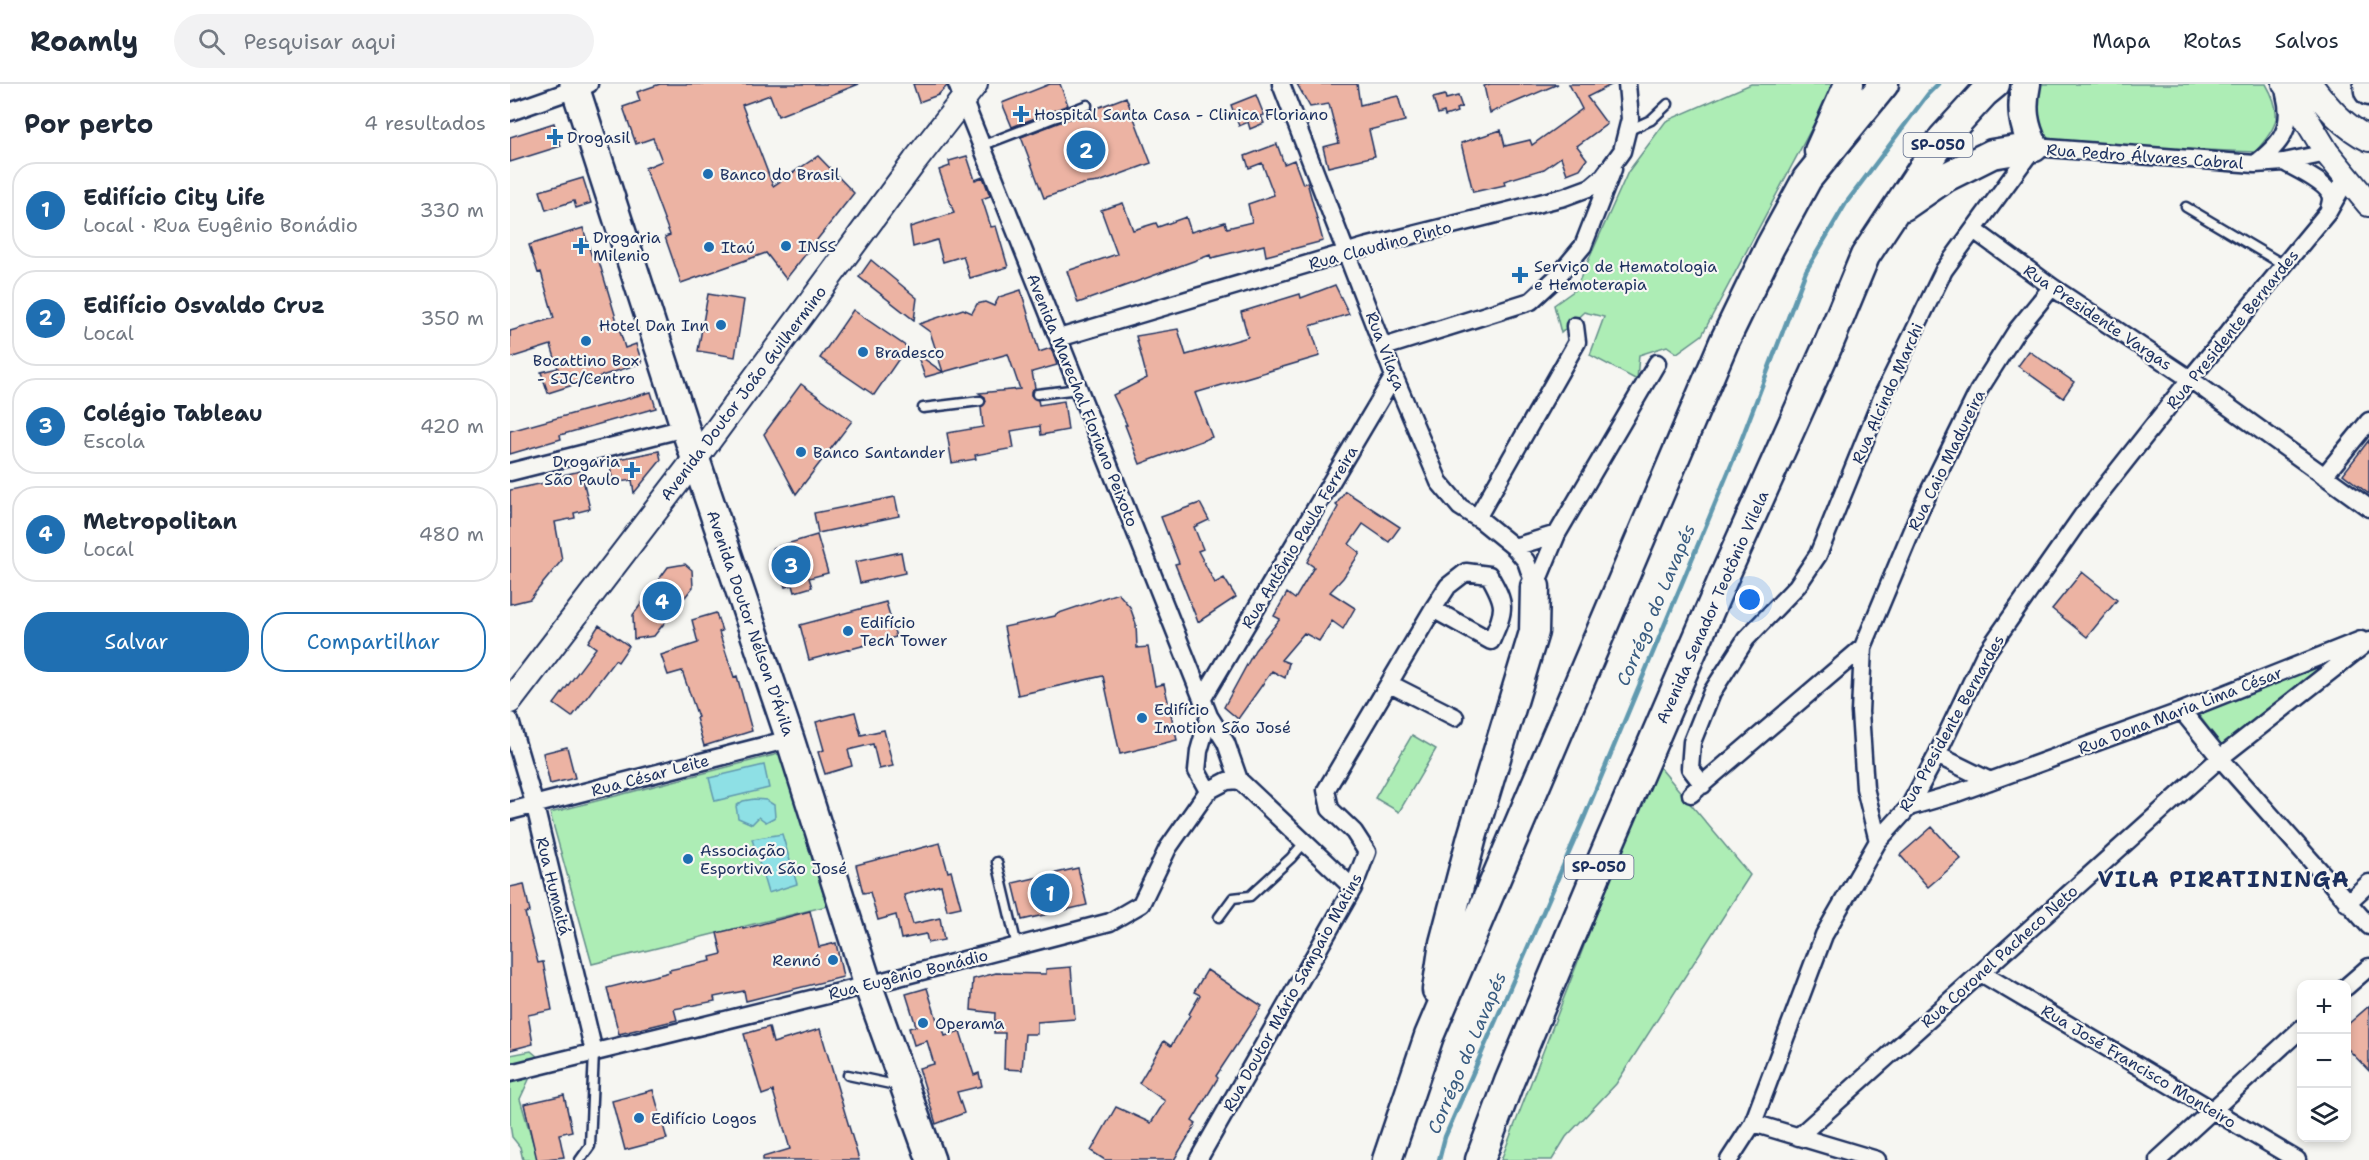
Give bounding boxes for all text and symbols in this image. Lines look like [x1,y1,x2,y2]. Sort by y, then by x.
search box [174,14,594,68]
text: Roamly [30,22,138,60]
icon: search [195,25,228,58]
text: Pesquisar aqui [243,27,396,56]
text: Mapa [2092,27,2150,55]
text: Rotas [2183,27,2242,55]
text: Salvos [2275,27,2339,55]
place label: Hospital Santa Casa - Clinica Floriano [1034,104,1328,125]
marker: Hospital Santa Casa - Clinica Floriano [1012,105,1030,123]
text: Por perto [24,106,153,141]
text: 4 resultados [364,110,486,136]
place label: Drogasil [567,127,631,148]
pin: 2 [1066,128,1106,172]
marker: Drogasil [548,130,562,144]
road number: SP-050 [1904,133,1972,157]
street label: Rua Pedro Álvares Cabral [2046,139,2244,174]
place label: Banco do Brasil [720,164,840,185]
marker: Banco do Brasil [701,167,715,181]
text: Edifício City Life [83,183,265,212]
text: 1 [41,197,50,223]
text: 330 m [420,197,484,223]
text: Local · Rua Eugênio Bonádio [83,212,358,238]
street label: Rua Claudino Pinto [1306,216,1454,275]
place label: Drogaria Milenio [593,227,661,266]
place label: INSS [798,236,836,257]
place label: Itaú [721,237,755,258]
marker: Drogaria Milenio [574,239,588,253]
marker: INSS [779,239,793,253]
marker: Itaú [702,240,716,254]
street label: Rua Presidente Bernardes [2162,245,2303,413]
place label: Serviço de Hematologia e Hemoterapia [1534,256,1717,295]
street label: Rua Presidente Vargas [2019,260,2176,375]
marker: Serviço de Hematologia e Hemoterapia [1511,266,1529,284]
street label: Avenida Marechal Floriano Peixoto [1022,271,1143,530]
street label: Avenida Doutor João Guilhermino [656,282,831,505]
text: Edifício Osvaldo Cruz [83,291,325,320]
text: 2 [39,305,53,331]
text: 350 m [420,305,484,331]
street label: Rua Vilaça [1361,309,1410,394]
place label: Hotel Dan Inn [599,315,709,336]
marker: Hotel Dan Inn [714,318,728,332]
street label: Rua Alcindo Marchi [1847,319,1928,467]
text: Local [83,320,134,346]
marker: Bocattino Box - SJC/Centro [579,334,593,348]
place label: Bradesco [875,342,945,363]
marker: Bradesco [856,345,870,359]
place label: Bocattino Box - SJC/Centro [533,350,639,389]
street label: Rua Caio Madureira [1903,386,1990,534]
text: Colégio Tableau [83,399,263,428]
text: 3 [39,413,53,439]
text: 420 m [420,413,484,439]
text: Escola [83,428,145,454]
place label: Banco Santander [813,442,946,463]
street label: Rua Antônio Paula Ferreira [1236,442,1362,632]
marker: Banco Santander [794,445,808,459]
place label: Drogaria São Paulo [544,451,620,490]
marker: Drogaria São Paulo [625,463,639,477]
street label: Avenida Senador Teotônio Vilela [1651,487,1773,727]
text: Metropolitan [83,507,237,536]
street label: Avenida Doutor Nélson D'Ávila [702,508,799,739]
water label: Corrégo do Lavapés [1611,520,1701,690]
text: 4 [39,521,53,547]
text: 480 m [419,521,484,547]
text: Local [83,536,134,562]
pin: 3 [772,542,810,588]
pin: 4 [642,578,682,624]
your location [1735,585,1764,614]
button: Salvar [24,612,249,672]
button: Compartilhar [261,612,486,672]
place label: Edifício Tech Tower [860,612,948,651]
marker: Edifício Tech Tower [841,624,855,638]
street label: Rua Presidente Bernardes [1894,631,2009,816]
street label: Rua Dona Maria Lima César [2075,662,2285,759]
place label: Edifício Imotion São José [1154,699,1291,738]
marker: Edifício Imotion São José [1135,711,1149,725]
street label: Rua César Leite [589,750,711,801]
street label: Rua Humaitá [531,835,576,937]
place label: Associação Esportiva São José [700,840,847,879]
marker: Associação Esportiva São José [681,852,695,866]
road number: SP-050 [1564,855,1634,879]
district label: VILA PIRATININGA [2098,865,2350,894]
street label: Rua Doutor Mário Sampaio Matins [1218,869,1367,1115]
pin: 1 [1030,870,1070,916]
street label: Rua Coronel Pacheco Neto [1916,880,2082,1032]
street label: Rua Eugênio Bonádio [826,944,990,1005]
place label: Rennó [772,950,821,971]
marker: Rennó [826,953,840,967]
water label: Corrégo do Lavapés [1422,968,1512,1138]
map controls [2297,980,2351,1142]
button: + [2297,980,2351,1034]
street label: Rua José Francisco Monteiro [2037,1000,2240,1133]
place label: Operama [935,1013,1004,1034]
marker: Operama [916,1016,930,1030]
button: − [2297,1034,2351,1088]
button: layers [2297,1088,2351,1142]
place label: Edifício Logos [651,1108,757,1129]
marker: Edifício Logos [632,1111,646,1125]

